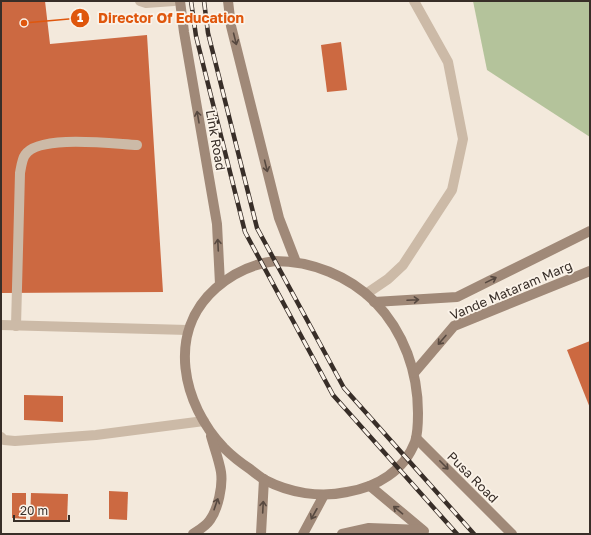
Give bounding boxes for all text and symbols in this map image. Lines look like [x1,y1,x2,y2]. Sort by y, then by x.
callout: Director Of Education [70,5,252,31]
text: Director Of Education [98,9,244,26]
text: 1 [77,10,83,25]
one-way arrow [231,33,239,46]
street label: Link Road [203,108,229,172]
one-way arrow [194,111,202,124]
one-way arrow [263,159,270,172]
one-way arrow [214,239,222,252]
street label: Vande Mataram Marg [447,257,575,323]
one-way arrow [485,276,497,283]
one-way arrow [406,296,419,303]
one-way arrow [438,335,447,346]
street label: Pusa Road [444,448,502,506]
one-way arrow [439,460,449,470]
scale bar [14,497,69,523]
one-way arrow [213,499,221,511]
one-way arrow [259,501,266,514]
text: 20 m [20,503,48,518]
one-way arrow [393,505,404,514]
one-way arrow [309,508,317,520]

